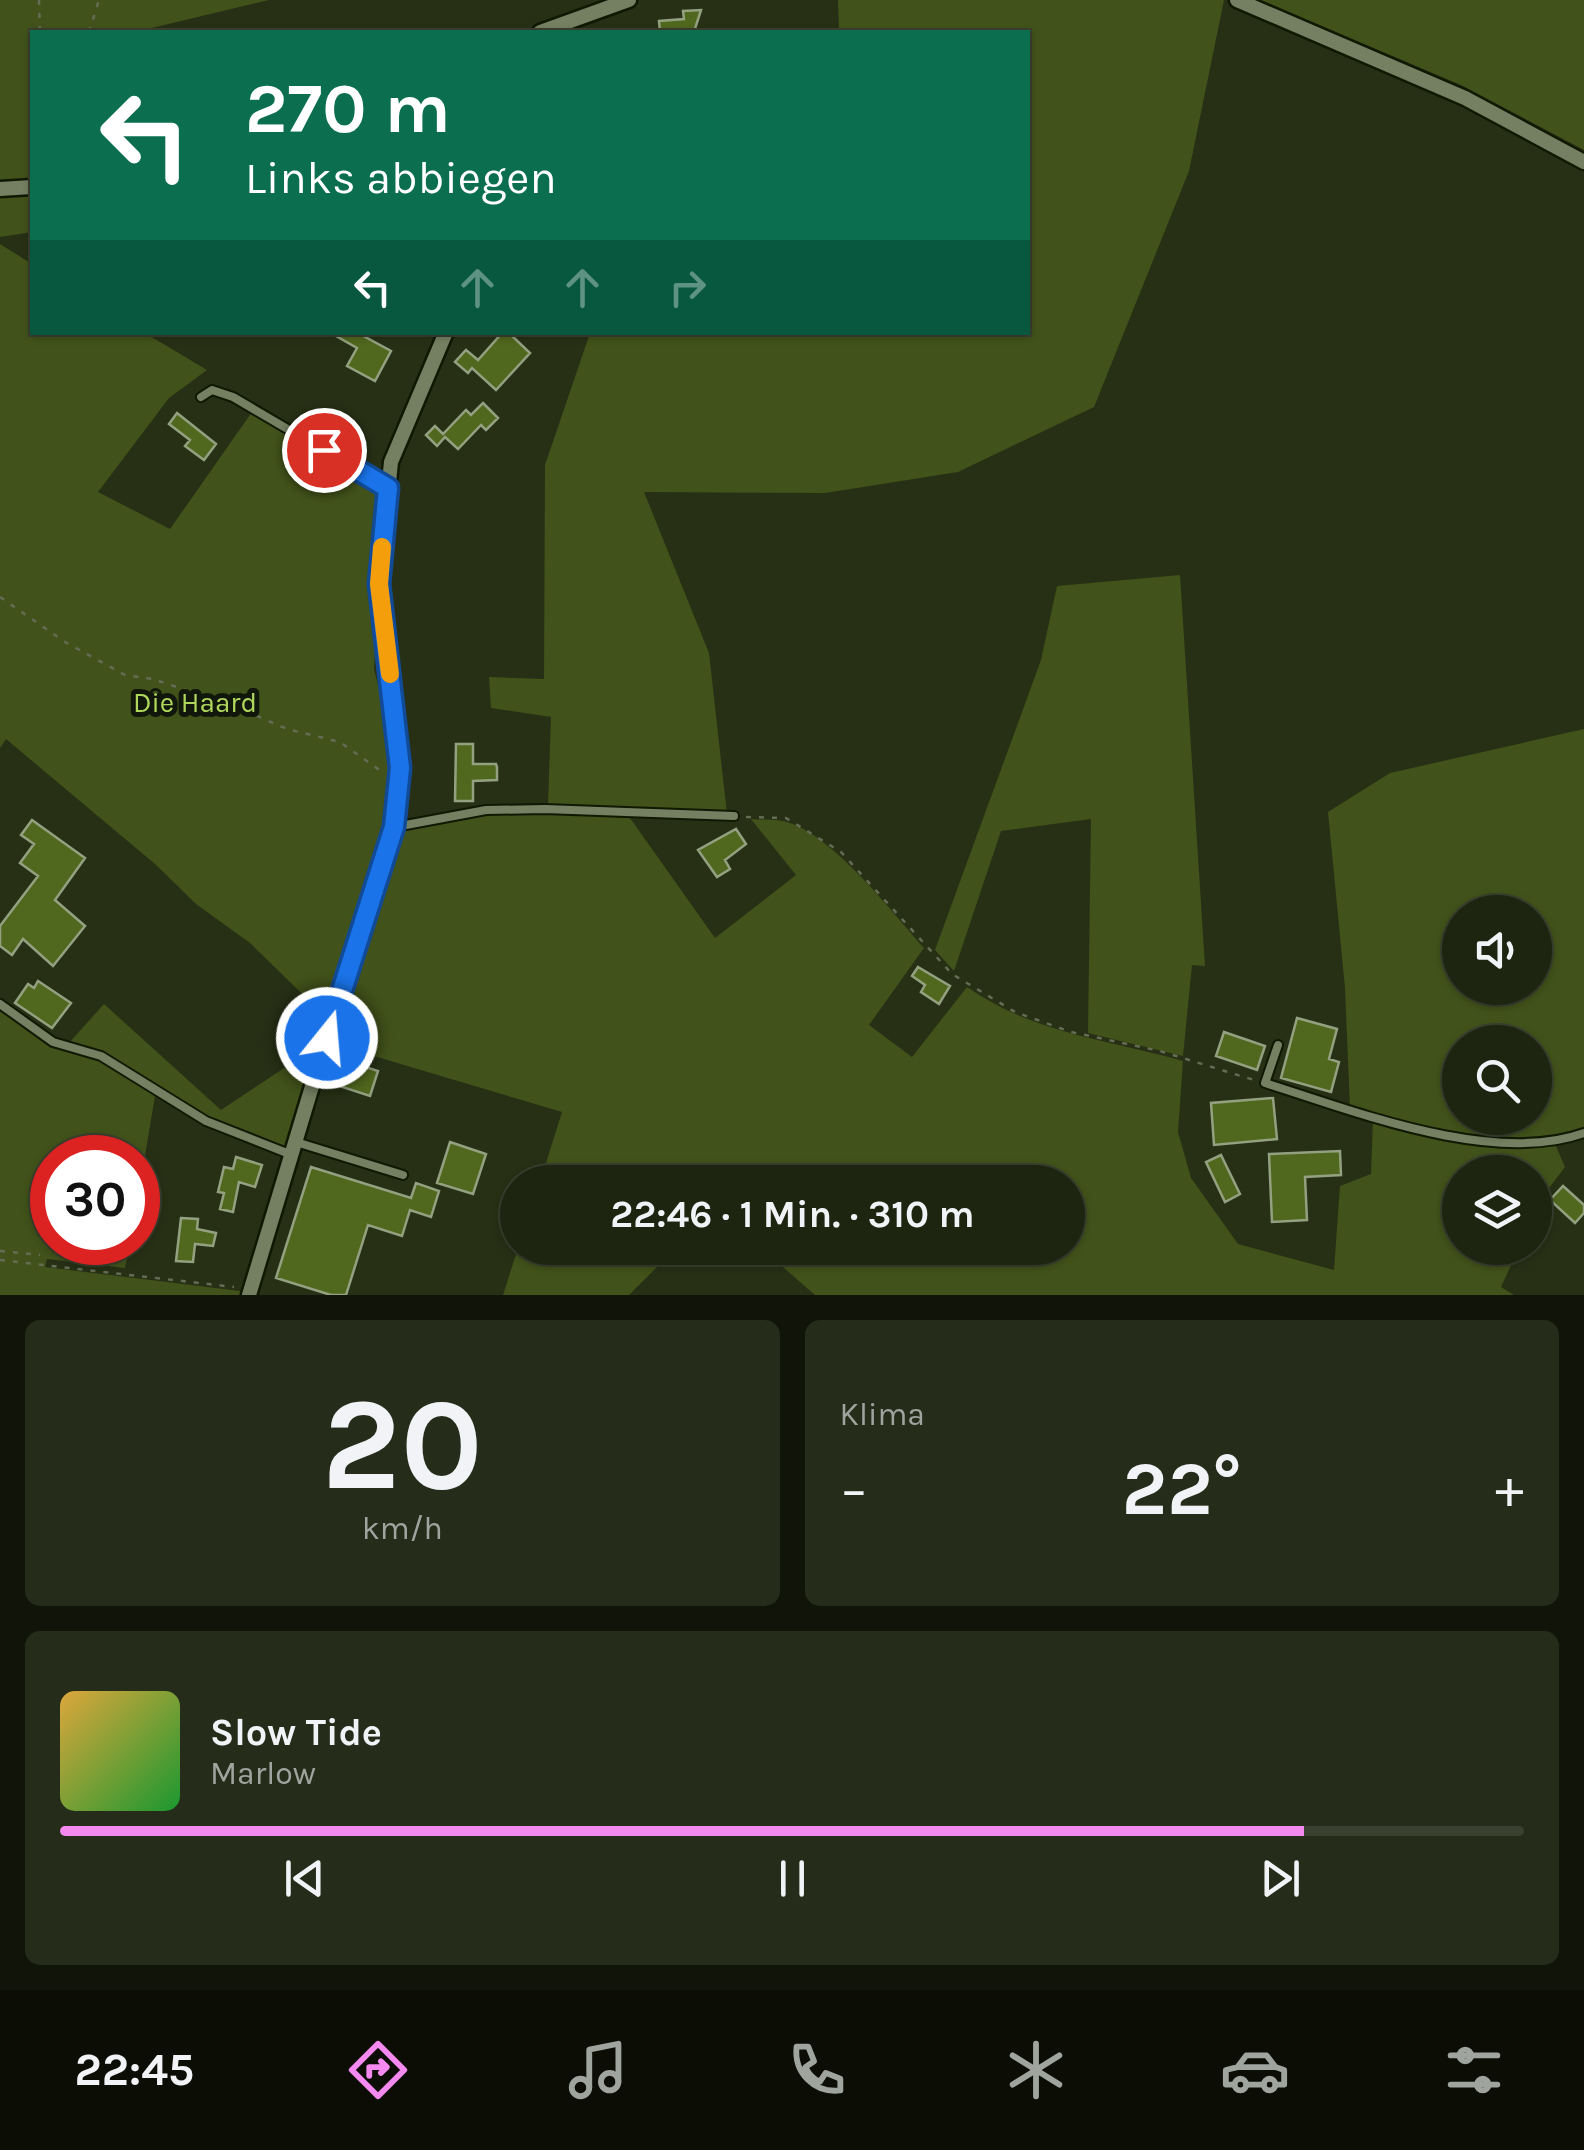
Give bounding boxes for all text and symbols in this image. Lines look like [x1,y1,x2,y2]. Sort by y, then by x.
text: 270 m [245,68,451,150]
icon: left [80,70,210,200]
text: Links abbiegen [245,152,557,204]
icon: left [345,260,400,315]
icon: ahead [450,260,505,315]
icon: ahead [555,260,610,315]
icon: right [660,260,715,315]
pin [282,408,367,493]
icon: arrive [297,423,352,478]
park label: Die Haard [133,686,257,719]
map controls [1442,895,1552,1265]
button: sound [1442,895,1552,1005]
position arrow [275,986,379,1090]
button: search [1442,1025,1552,1135]
speed limit sign: 30 [30,1135,160,1265]
button: layers [1442,1155,1552,1265]
text: 22:46 · 1 Min. · 310 m [610,1192,975,1237]
text: 20 [322,1369,483,1521]
text: Klima [840,1396,925,1433]
text: 22° [1122,1445,1242,1533]
text: − [840,1457,868,1521]
text: + [1495,1457,1524,1521]
text: km/h [362,1510,443,1547]
text: Slow Tide [210,1710,382,1755]
text: Marlow [210,1755,316,1792]
icon: previous [277,1851,332,1906]
icon: pause [765,1851,820,1906]
icon: next [1253,1851,1308,1906]
icon: directions [343,2035,413,2105]
icon: music [563,2035,633,2105]
icon: phone [782,2035,852,2105]
icon: climate [1001,2035,1071,2105]
icon: car [1220,2035,1290,2105]
icon: filters [1439,2035,1509,2105]
text: 22:45 [75,2044,194,2096]

